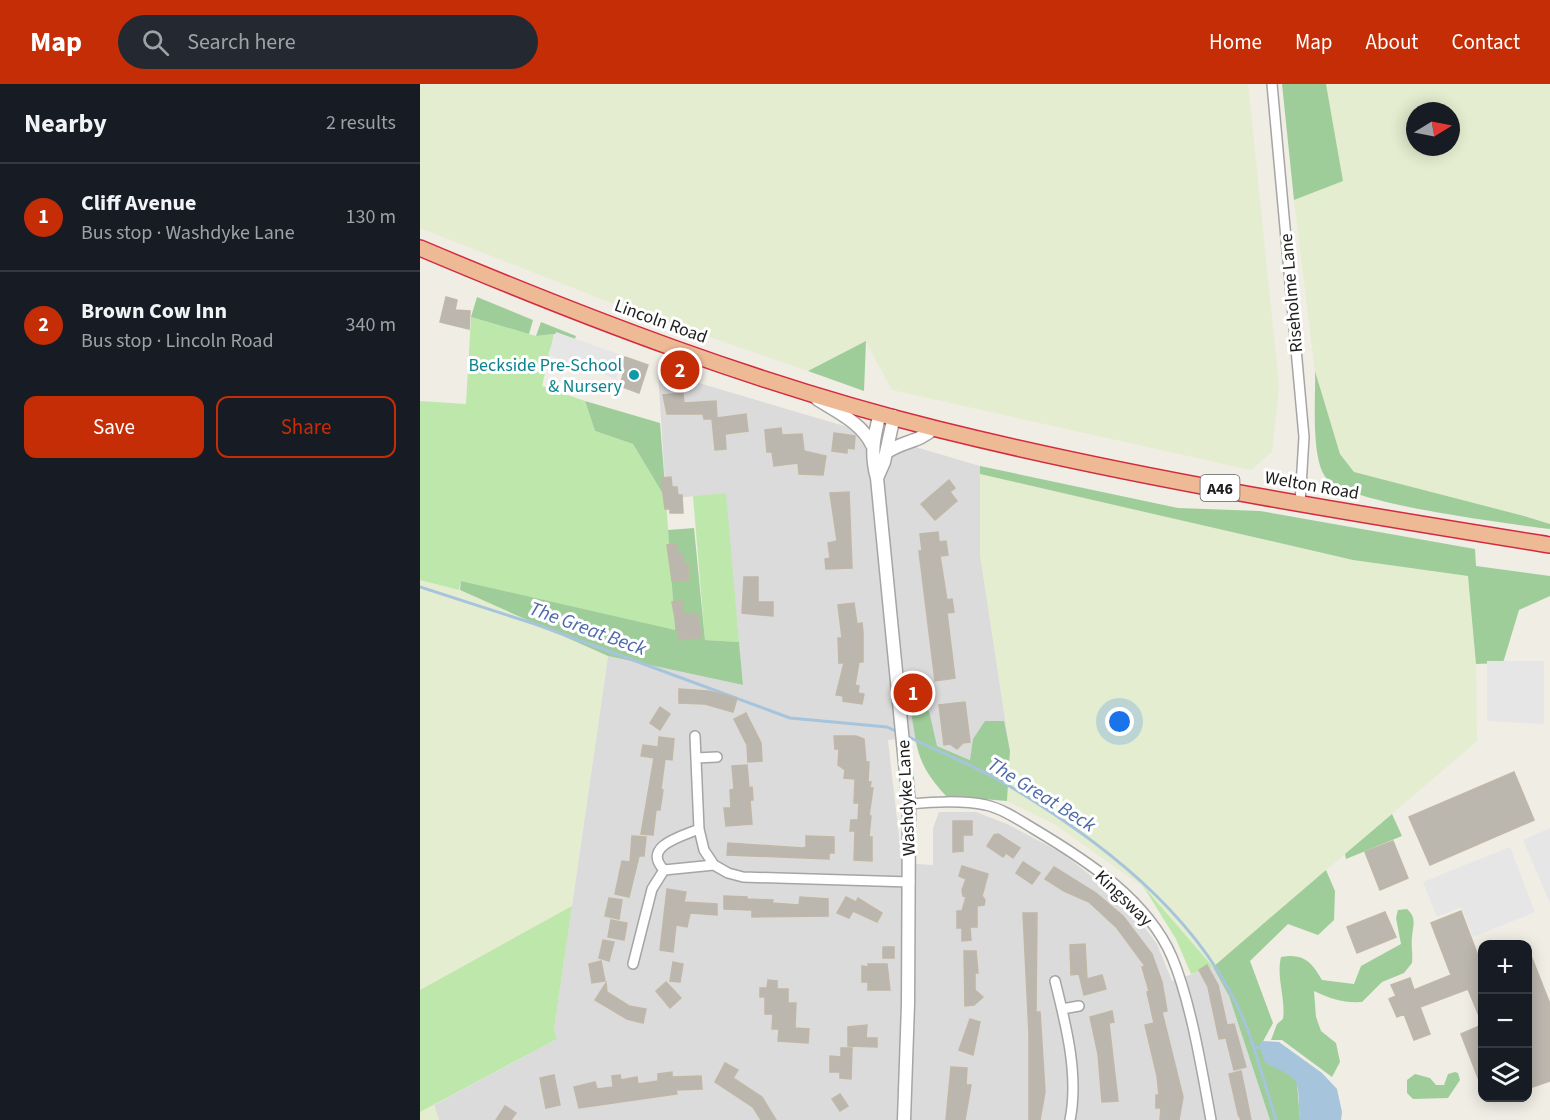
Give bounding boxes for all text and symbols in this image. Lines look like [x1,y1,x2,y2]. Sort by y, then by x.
search box [118,15,538,69]
text: Map [30,22,82,62]
icon: search [139,26,172,59]
text: Search here [187,26,296,58]
text: Home [1209,27,1262,57]
text: Map [1295,27,1333,57]
text: About [1366,27,1418,57]
text: Contact [1451,27,1520,57]
north arrow [1406,102,1460,156]
text: Nearby [24,105,107,142]
text: 2 results [326,109,396,137]
text: Cliff Avenue [81,187,196,219]
text: 1 [38,203,49,231]
text: 130 m [346,203,396,231]
text: Bus stop · Washdyke Lane [81,219,295,247]
street label: Riseholme Lane [1274,232,1309,353]
street label: Lincoln Road [611,293,711,350]
text: Brown Cow Inn [81,295,227,327]
text: 2 [38,311,49,339]
text: 340 m [346,311,396,339]
text: Bus stop · Lincoln Road [81,327,274,355]
pin: 2 [660,348,700,392]
place label: Beckside Pre-School & Nursery [469,353,623,399]
marker: Beckside Pre-School & Nursery [627,368,641,382]
button: Save [24,396,204,458]
button: Share [216,396,396,458]
street label: Welton Road [1263,465,1361,506]
road number: A46 [1200,475,1240,501]
water label: The Great Beck [525,595,651,663]
pin: 1 [894,670,932,716]
your location [1105,707,1134,736]
street label: Washdyke Lane [891,739,922,857]
water label: The Great Beck [982,750,1101,839]
street label: Kingsway [1089,865,1158,933]
map controls [1478,940,1532,1102]
button: + [1478,940,1532,994]
button: − [1478,994,1532,1048]
button: layers [1478,1048,1532,1102]

